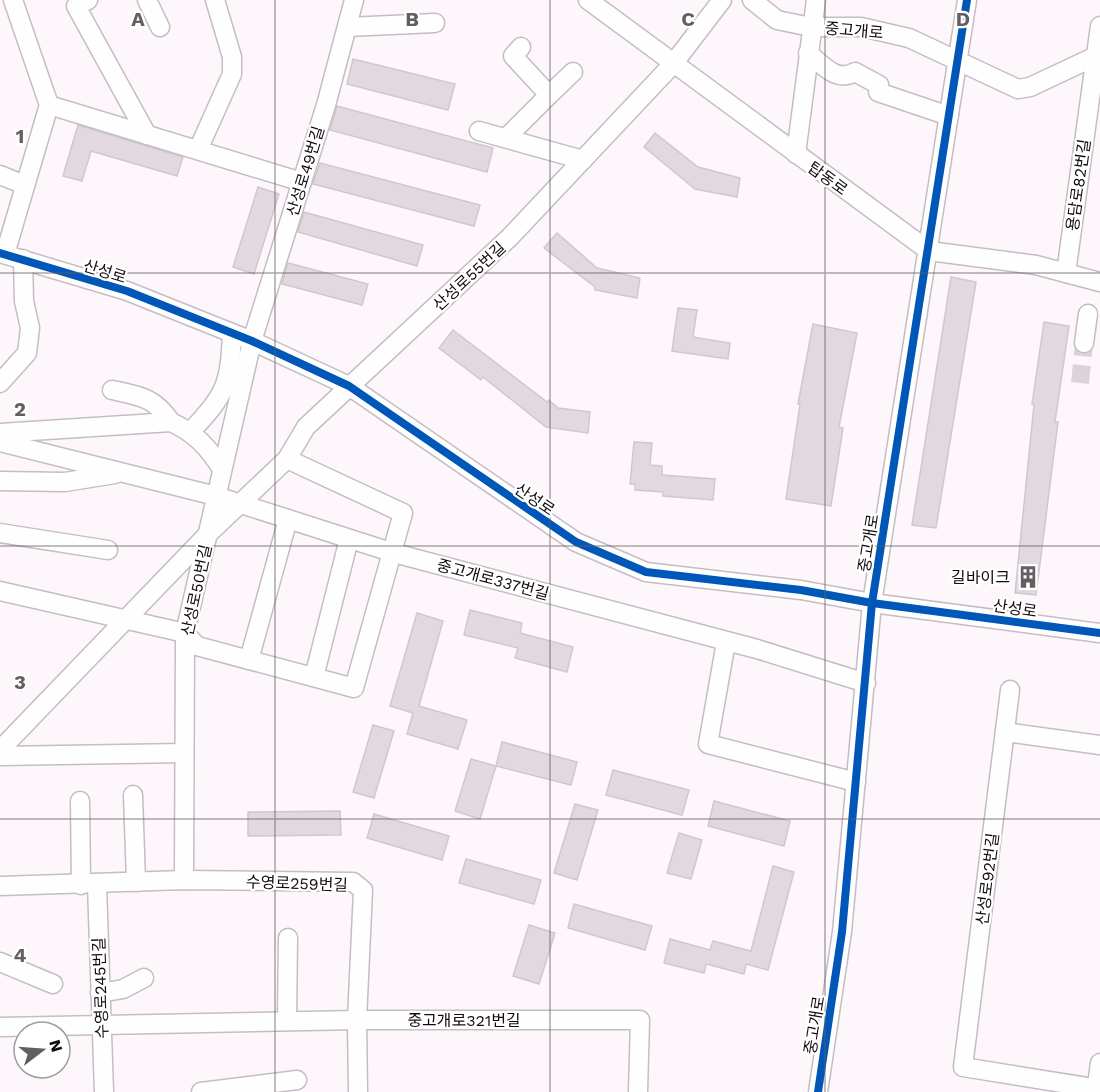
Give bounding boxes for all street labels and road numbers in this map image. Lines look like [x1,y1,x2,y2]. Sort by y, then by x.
street label: 중고개로 [824,18,884,43]
street label: 산성로49번길 [283,124,328,219]
street label: 용담로82번길 [1063,138,1094,232]
street label: 탑동로 [804,158,851,199]
street label: 산성로55번길 [429,238,510,315]
street label: 산성로 [81,256,129,287]
street label: 산성로 [511,479,559,520]
street label: 중고개로 [855,512,883,574]
street label: 산성로50번길 [178,543,215,638]
street label: 중고개로337번길 [435,555,551,604]
street label: 산성로 [992,596,1038,621]
street label: 산성로92번길 [972,832,1003,926]
street label: 수영로259번길 [246,872,348,895]
street label: 수영로245번길 [89,937,112,1039]
street label: 중고개로 [801,994,829,1056]
street label: 중고개로321번길 [407,1011,521,1030]

